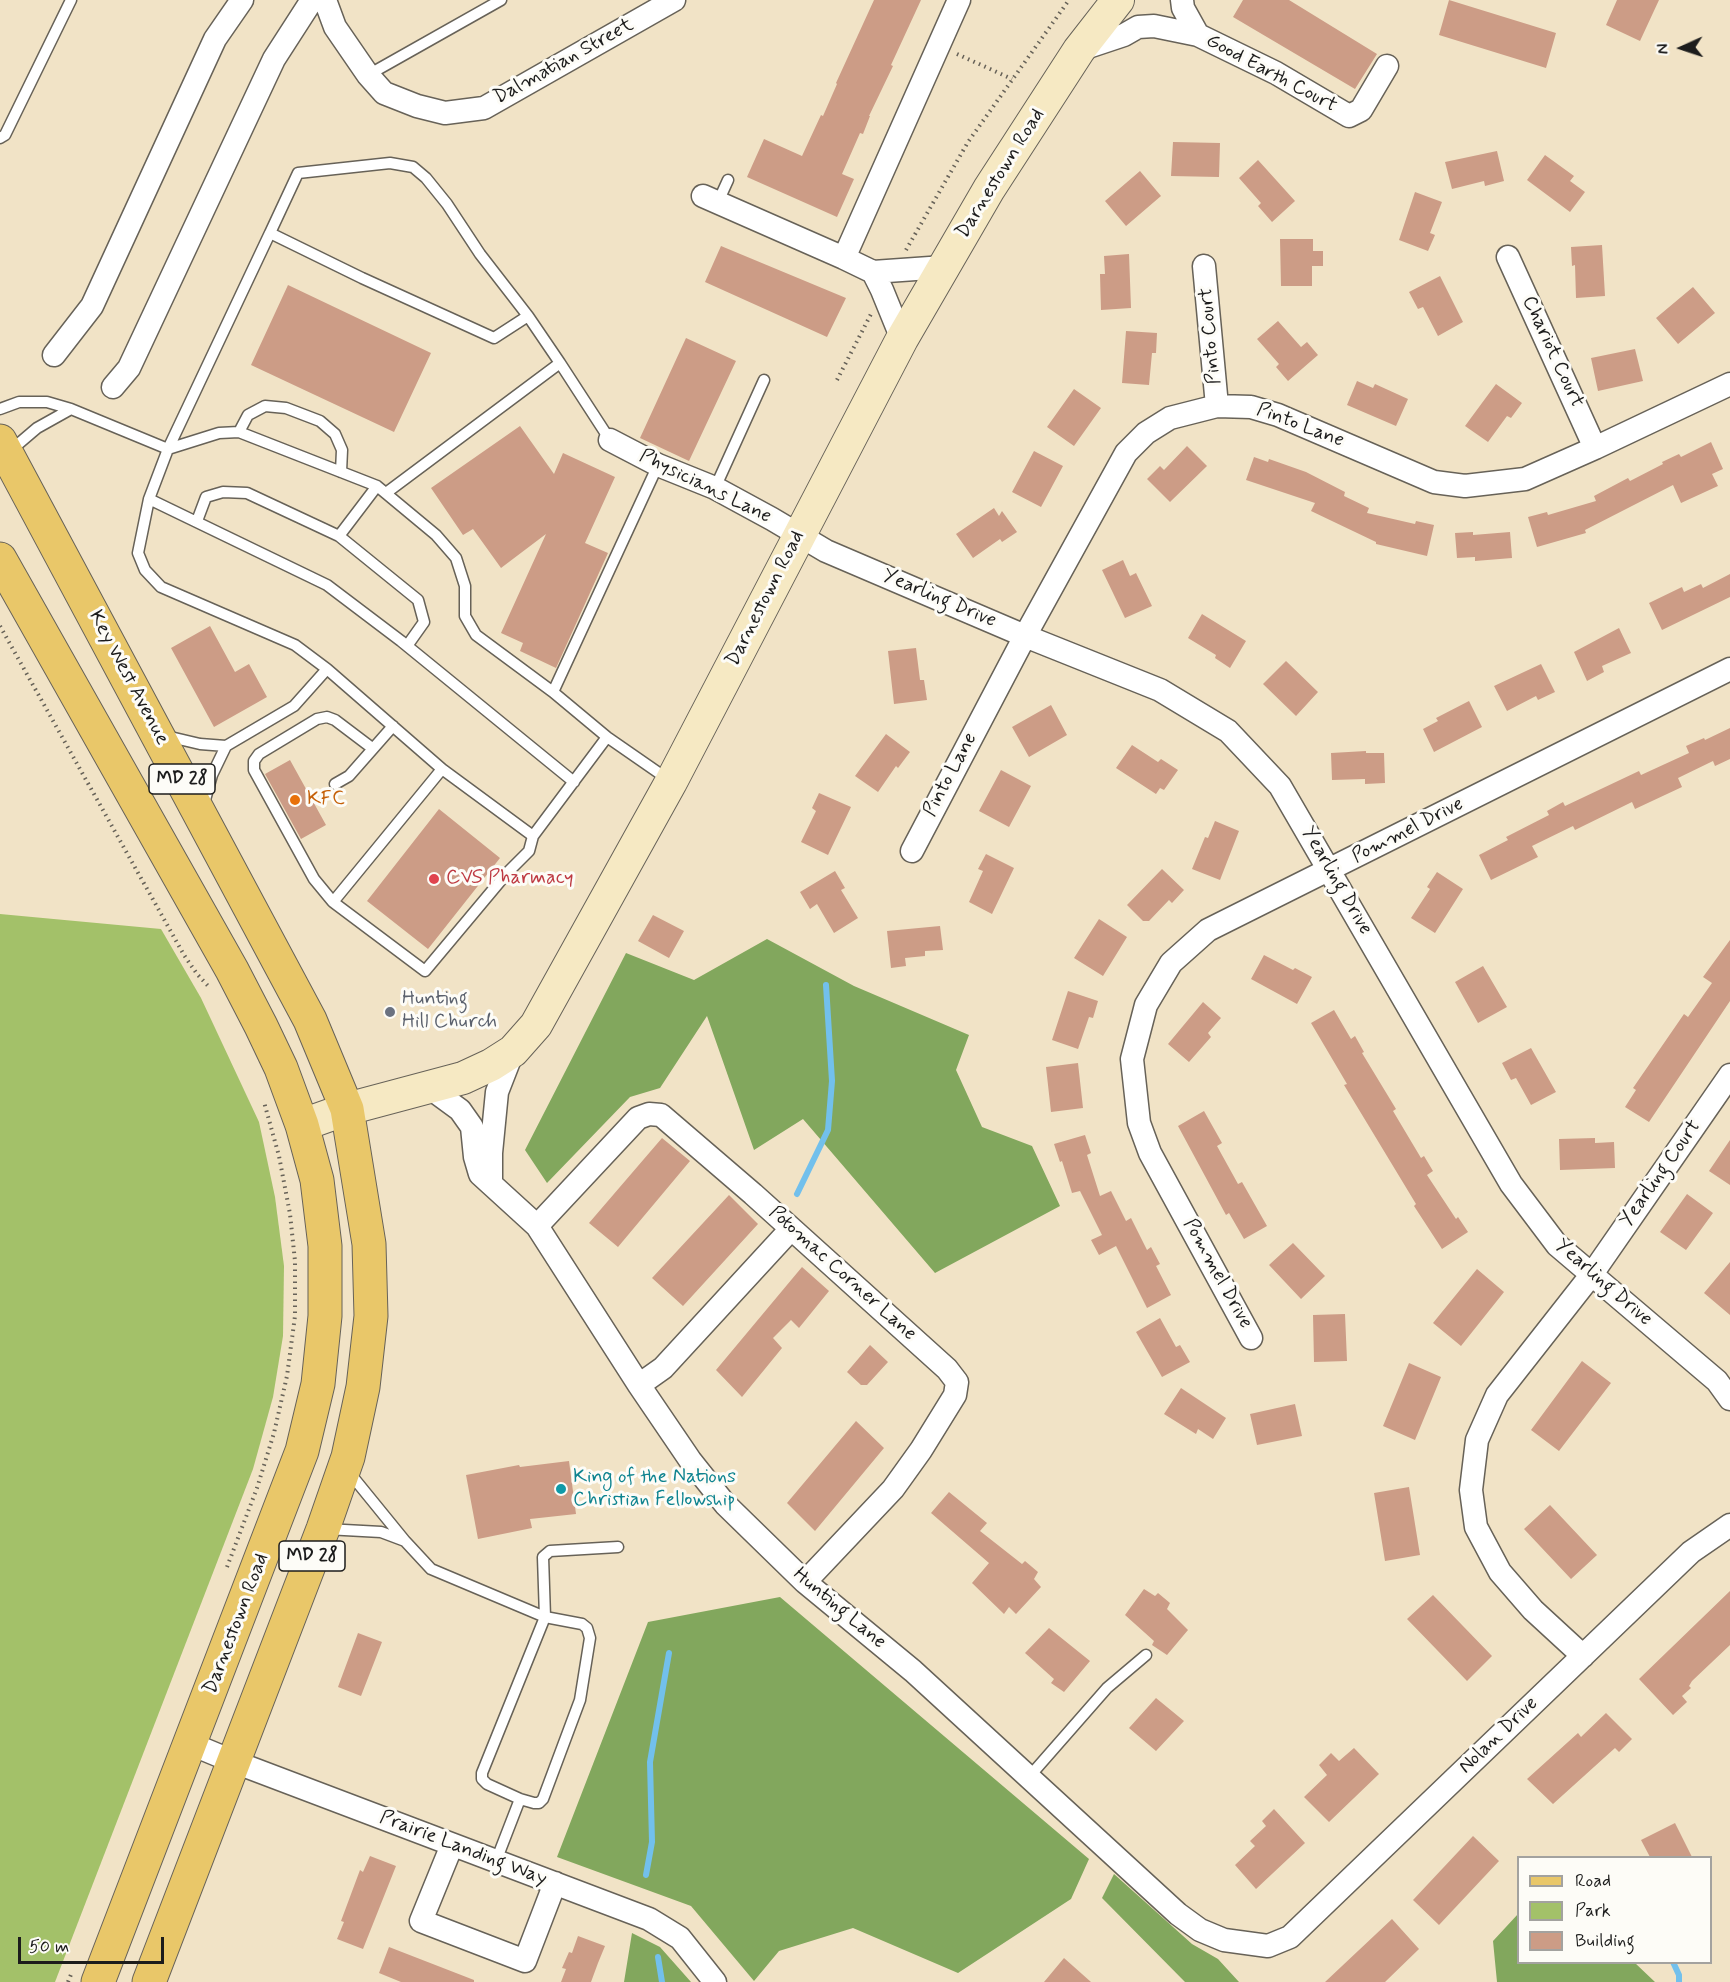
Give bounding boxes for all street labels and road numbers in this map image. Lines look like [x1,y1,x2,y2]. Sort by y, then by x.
street label: Dalmatian Street [490,14,638,110]
street label: Good Earth Court [1201,29,1341,119]
street label: Darnestown Road [951,105,1051,243]
street label: Pinto Court [1195,287,1227,385]
street label: Chariot Court [1516,292,1588,412]
street label: Pinto Lane [1253,398,1347,454]
street label: Physicians Lane [635,445,775,529]
street label: Darnestown Road [722,527,810,671]
street label: Yearling Drive [878,564,1000,634]
street label: Key West Avenue [83,607,173,749]
street label: Pinto Lane [919,729,983,821]
road number: MD 28 [149,764,215,794]
street label: Pommel Drive [1348,793,1468,869]
street label: Yearling Drive [1295,822,1377,940]
street label: Yearling Court [1615,1116,1707,1232]
street label: Potomac Corner Lane [763,1201,921,1347]
street label: Pommel Drive [1177,1215,1257,1333]
street label: Yearling Drive [1549,1234,1657,1332]
road number: MD 28 [279,1541,345,1571]
street label: Darnestown Road [199,1550,275,1698]
street label: Hunting Lane [788,1563,890,1655]
street label: Nolan Drive [1454,1692,1544,1780]
street label: Prairie Landing Way [376,1806,550,1892]

